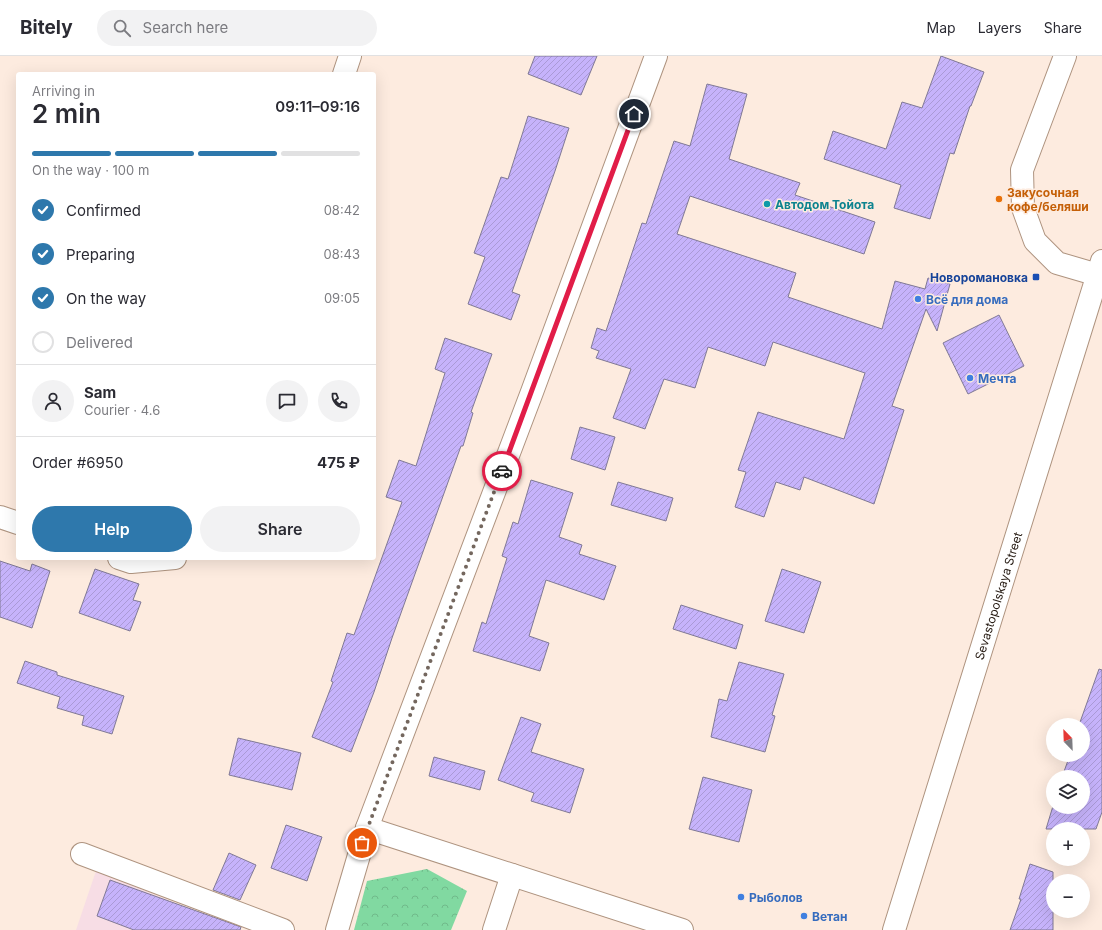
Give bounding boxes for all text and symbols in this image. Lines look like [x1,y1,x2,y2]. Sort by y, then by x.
search box [97,10,377,46]
text: Bitely [20,16,73,39]
icon: search [111,17,133,39]
text: Search here [143,18,228,37]
text: Map [927,19,956,36]
text: Layers [978,19,1022,36]
text: Share [1044,19,1082,36]
text: Arriving in [32,83,95,99]
text: 09:11–09:16 [275,97,360,116]
pin [617,97,651,131]
text: 2 min [32,98,101,129]
icon: home [623,103,645,125]
text: On the way · 100 m [32,162,149,178]
place label: Закусочная кофе/беляши [1007,185,1089,214]
marker: Закусочная кофе/беляши [994,194,1004,204]
place label: Автодом Тойота [775,197,874,212]
icon: check [32,199,54,221]
marker: Автодом Тойота [762,199,772,209]
text: Confirmed [66,201,141,220]
text: 08:42 [324,202,360,218]
icon: check [32,243,54,265]
text: Preparing [66,245,135,264]
text: 08:43 [324,246,360,262]
place label: Новоромановка [930,270,1028,285]
marker: Новоромановка [1031,272,1041,282]
icon: check [32,287,54,309]
text: On the way [66,289,146,308]
text: 09:05 [324,290,360,306]
place label: Всё для дома [926,292,1008,307]
marker: Всё для дома [913,294,923,304]
text: Delivered [66,333,133,352]
place label: Мечта [978,371,1017,386]
marker: Мечта [965,373,975,383]
button: person [32,380,74,422]
button: chat [266,380,308,422]
button: phone [318,380,360,422]
text: Sam [84,383,116,402]
text: Courier · 4.6 [84,402,160,418]
courier [482,451,522,491]
text: Order #6950 [32,453,123,472]
text: 475 ₽ [317,453,360,472]
icon: car [491,460,513,482]
button: Help [32,506,192,552]
button: Share [200,506,360,552]
street label: Sevastopolskaya Street [971,530,1025,661]
north arrow [1046,718,1090,762]
map controls [1046,718,1090,918]
button: layers [1046,770,1090,814]
button: + [1046,822,1090,866]
pin [345,826,379,860]
icon: bag [351,832,373,854]
button: − [1046,874,1090,918]
place label: Рыболов [749,890,803,905]
marker: Рыболов [736,892,746,902]
place label: Ветан [812,909,847,924]
marker: Ветан [799,911,809,921]

